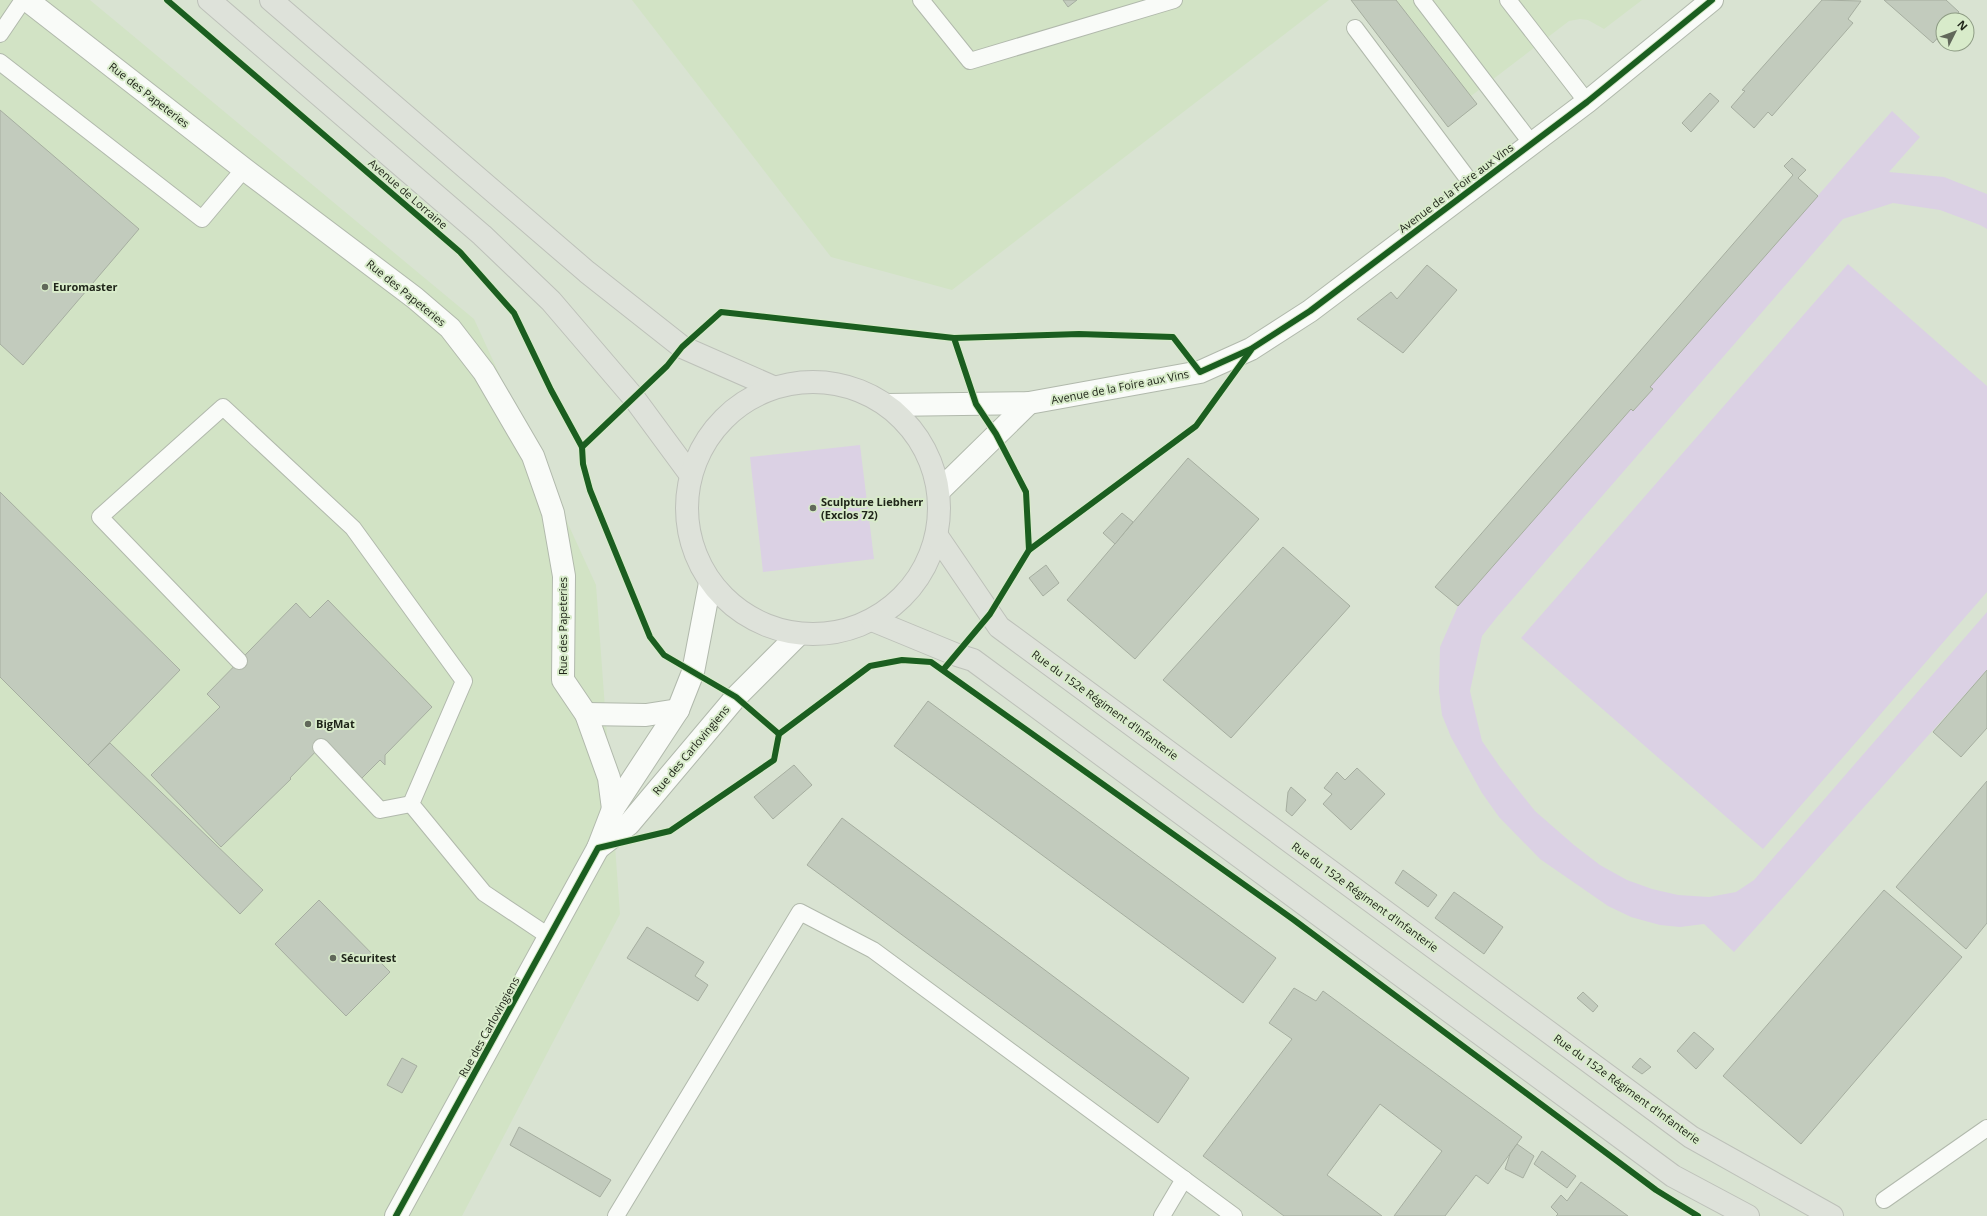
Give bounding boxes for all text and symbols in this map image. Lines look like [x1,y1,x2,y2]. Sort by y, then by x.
north arrow [1935,12,1975,52]
text: N [1954,17,1971,33]
street label: Rue des Papeteries [106,59,193,131]
street label: Avenue de la Foire aux Vins [1395,139,1516,236]
street label: Avenue de Lorraine [366,155,451,232]
street label: Rue des Papeteries [364,256,449,329]
place label: Euromaster [53,279,117,294]
marker: Euromaster [40,282,50,292]
street label: Avenue de la Foire aux Vins [1050,366,1190,407]
place label: Sculpture Liebherr (Exclos 72) [821,494,923,522]
marker: Sculpture Liebherr (Exclos 72) [808,503,818,513]
street label: Rue des Papeteries [555,577,570,675]
street label: Rue du 152e Régiment d'Infanterie [1029,646,1181,763]
street label: Rue des Carlovingiens [649,702,733,798]
place label: BigMat [316,716,355,731]
marker: BigMat [303,719,313,729]
street label: Rue du 152e Régiment d'Infanterie [1289,838,1441,955]
place label: Sécuritest [341,950,397,965]
marker: Sécuritest [328,953,338,963]
street label: Rue des Carlovingiens [455,974,522,1080]
street label: Rue du 152e Régiment d'Infanterie [1551,1030,1703,1147]

